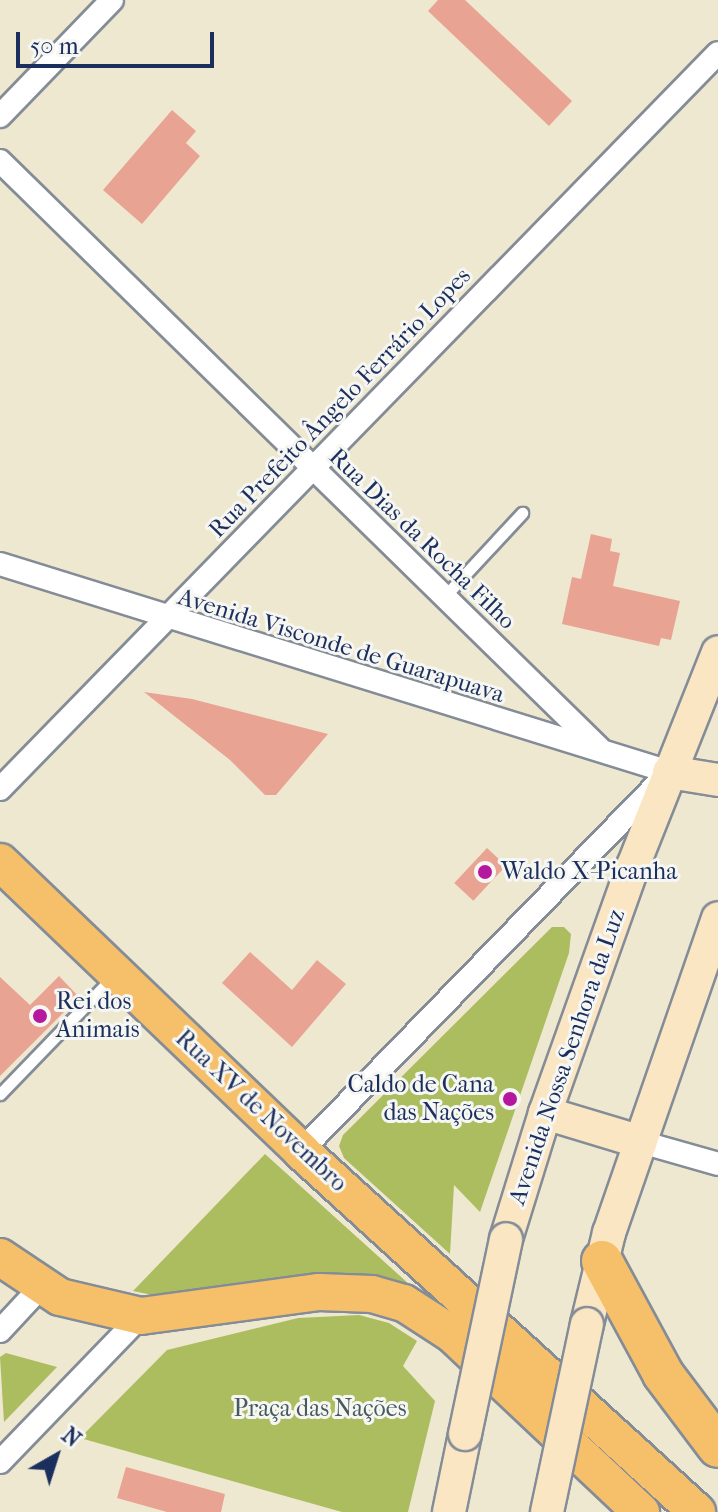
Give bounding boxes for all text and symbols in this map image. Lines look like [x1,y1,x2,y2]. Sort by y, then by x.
scale bar [20,16,218,66]
text: 50 m [30,32,79,60]
street label: Rua Prefeito Ângelo Ferrário Lopes [203,262,477,544]
street label: Rua Dias da Rocha Filho [323,442,521,636]
street label: Avenida Visconde de Guarapuava [174,583,508,709]
place label: Waldo X-Picanha [501,858,677,886]
marker: Waldo X-Picanha [476,863,494,881]
street label: Avenida Nossa Senhora da Luz [503,906,631,1208]
place label: Rei dos Animais [56,988,140,1044]
marker: Rei dos Animais [31,1007,49,1025]
street label: Rua XV de Novembro [169,1024,353,1198]
place label: Caldo de Cana das Nações [348,1071,494,1127]
marker: Caldo de Cana das Nações [501,1090,519,1108]
park label: Praça das Nações [233,1395,407,1423]
north arrow [16,1416,96,1496]
text: N [56,1422,86,1453]

